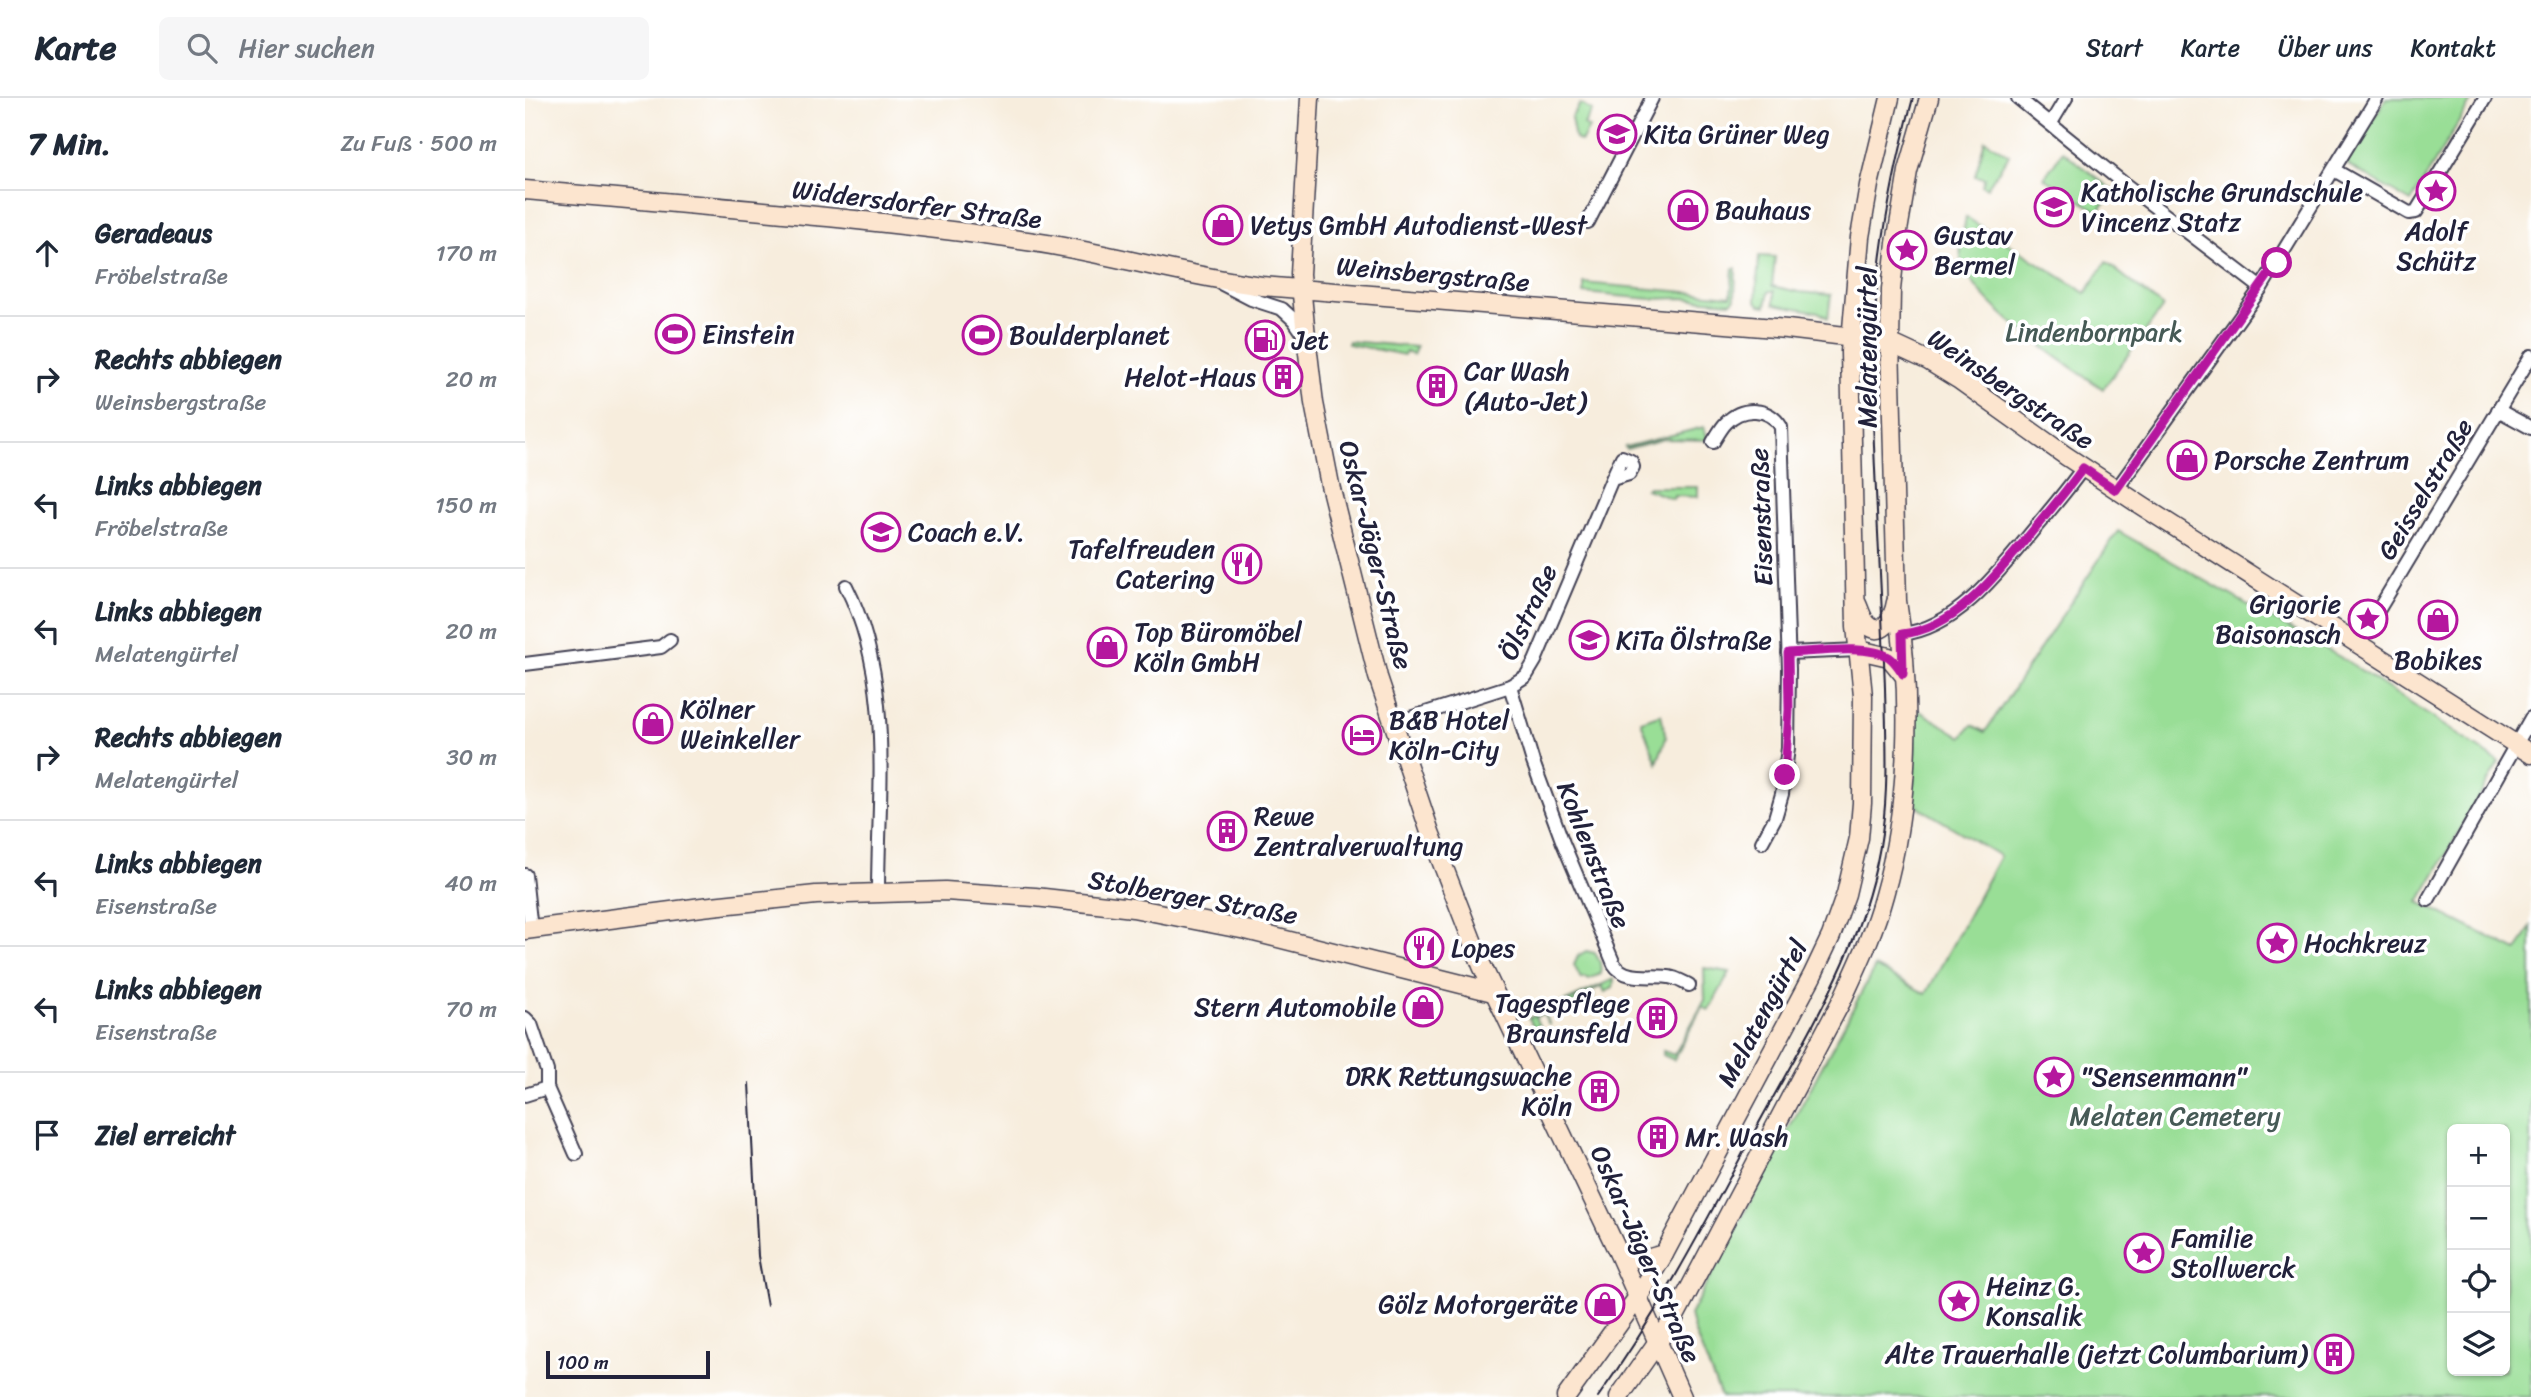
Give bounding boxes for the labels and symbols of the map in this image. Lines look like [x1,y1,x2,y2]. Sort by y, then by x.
place label: Kita Grüner Weg [1644,111,1830,157]
school or university icon: Kita Grüner Weg [1596,113,1638,155]
street label: Widdersdorfer Straße [790,166,1045,242]
place label: Katholische Grundschule Vincenz Statz [2081,169,2363,245]
place icon: Adolf Schütz [2415,170,2457,212]
school or university icon: Katholische Grundschule Vincenz Statz [2033,186,2075,228]
place label: Bauhaus [1715,187,1811,233]
shop icon: Bauhaus [1667,189,1709,231]
place label: Vetys GmbH Autodienst-West [1250,202,1589,248]
shop icon: Vetys GmbH Autodienst-West [1202,204,1244,246]
place label: Adolf Schütz [2396,208,2476,284]
place label: Gustav Bermel [1934,212,2016,288]
place icon: Gustav Bermel [1886,229,1928,271]
street label: Weinsbergstraße [1334,243,1532,305]
route start [2261,247,2292,278]
street label: Melatengürtel [1844,265,1890,428]
park label: Lindenbornpark [2005,309,2183,355]
place label: Einstein [702,311,795,357]
place label: Boulderplanet [1009,312,1170,358]
sports icon: Einstein [654,313,696,355]
sports icon: Boulderplanet [961,314,1003,356]
street label: Weinsbergstraße [1918,316,2104,462]
place label: Jet [1291,317,1329,363]
fuel station icon: Jet [1244,319,1286,361]
place label: Car Wash (Auto-Jet) [1464,348,1588,424]
place label: Helot-Haus [1124,354,1256,400]
building icon: Helot-Haus [1262,356,1304,398]
building icon: Car Wash (Auto-Jet) [1416,365,1458,407]
street label: Geisselstraße [2364,409,2486,569]
street label: Oskar-Jäger-Straße [1325,436,1427,674]
place label: Porsche Zentrum [2214,437,2409,483]
shop icon: Porsche Zentrum [2166,439,2208,481]
street label: Eisenstraße [1736,447,1786,587]
place label: Coach e.V. [908,509,1025,555]
school or university icon: Coach e.V. [860,511,902,553]
place label: Tafelfreuden Catering [1068,526,1215,602]
restaurant icon: Tafelfreuden Catering [1221,543,1263,585]
street label: Ölstraße [1486,556,1570,668]
place label: Grigorie Baisonasch [2215,581,2341,657]
place icon: Grigorie Baisonasch [2347,598,2389,640]
shop icon: Bobikes [2417,599,2459,641]
place label: Top Büromöbel Köln GmbH [1134,609,1302,685]
place label: KiTa Ölstraße [1616,617,1772,663]
school or university icon: KiTa Ölstraße [1568,619,1610,661]
shop icon: Top Büromöbel Köln GmbH [1086,626,1128,668]
place label: Bobikes [2394,637,2482,683]
place label: Kölner Weinkeller [680,686,801,762]
place label: B&B Hotel Köln-City [1389,697,1510,773]
shop icon: Kölner Weinkeller [632,703,674,745]
hotel icon: B&B Hotel Köln-City [1341,714,1383,756]
route end [1769,759,1800,790]
street label: Kohlenstraße [1543,774,1645,936]
place label: Rewe Zentralverwaltung [1254,793,1463,869]
building icon: Rewe Zentralverwaltung [1206,810,1248,852]
street label: Stolberger Straße [1085,856,1301,938]
place label: Hochkreuz [2304,920,2427,966]
place icon: Hochkreuz [2256,922,2298,964]
place label: Lopes [1451,925,1515,971]
restaurant icon: Lopes [1403,927,1445,969]
street label: Melatengürtel [1704,930,1821,1095]
place label: Tagespflege Braunsfeld [1495,980,1632,1056]
place label: Stern Automobile [1194,984,1396,1030]
shop icon: Stern Automobile [1402,986,1444,1028]
building icon: Tagespflege Braunsfeld [1636,997,1678,1039]
place label: DRK Rettungswache Köln [1345,1053,1572,1129]
place label: "Sensenmann" [2081,1054,2249,1100]
place icon: "Sensenmann" [2033,1056,2075,1098]
building icon: DRK Rettungswache Köln [1578,1070,1620,1112]
park label: Melaten Cemetery [2070,1093,2281,1139]
place label: Mr. Wash [1685,1114,1788,1160]
building icon: Mr. Wash [1637,1116,1679,1158]
street label: Oskar-Jäger-Straße [1577,1137,1715,1371]
place label: Familie Stollwerck [2171,1215,2296,1291]
place icon: Familie Stollwerck [2123,1232,2165,1274]
place label: Heinz G. Konsalik [1986,1263,2083,1339]
place icon: Heinz G. Konsalik [1938,1280,1980,1322]
place label: Gölz Motorgeräte [1378,1281,1578,1327]
shop icon: Gölz Motorgeräte [1584,1283,1626,1325]
place label: Alte Trauerhalle (jetzt Columbarium) [1884,1331,2309,1377]
building icon: Alte Trauerhalle (jetzt Columbarium) [2313,1333,2355,1375]
scale bar [546,1348,711,1380]

